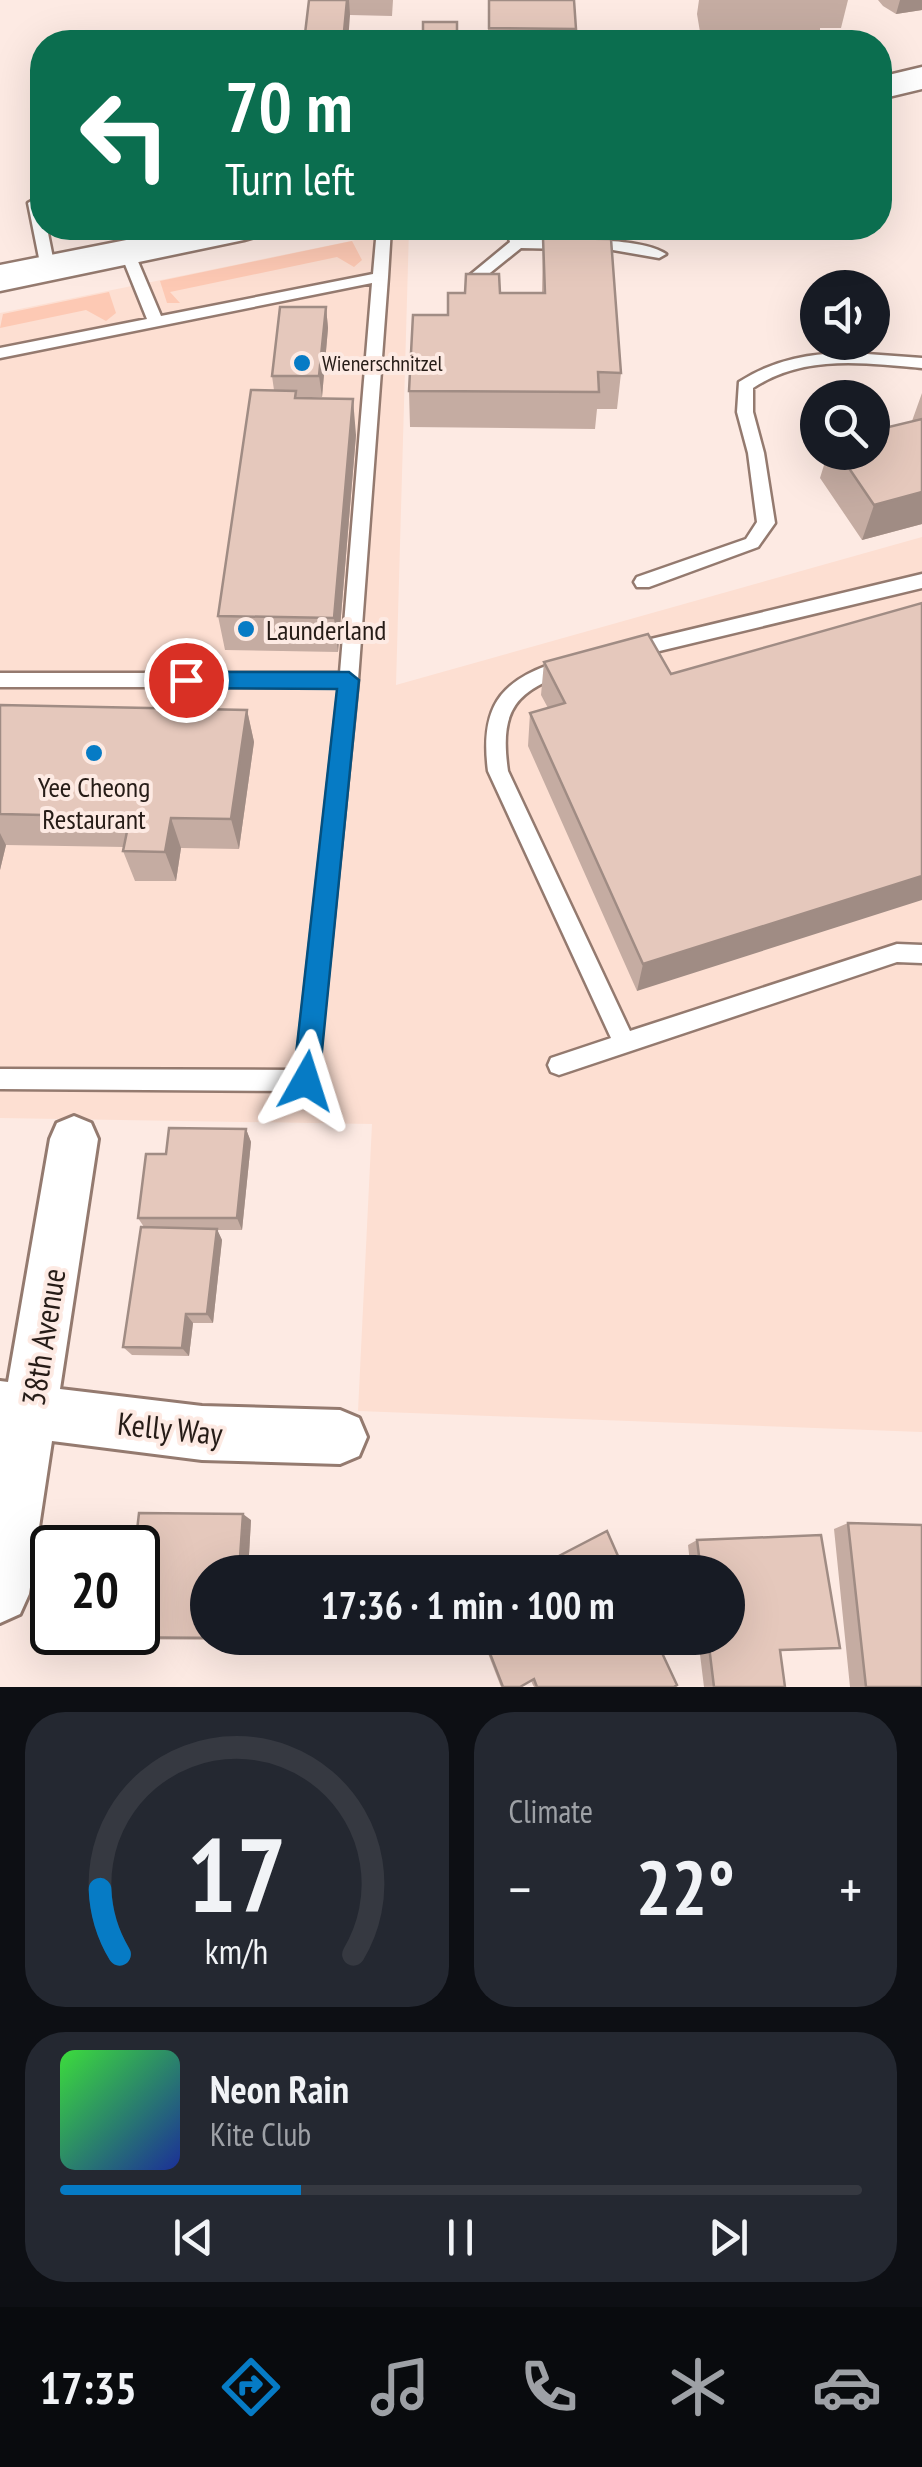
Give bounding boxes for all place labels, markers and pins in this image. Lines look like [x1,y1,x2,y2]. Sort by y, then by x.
place label: Wienerschnitzel [322,349,444,377]
marker: Wienerschnitzel [291,352,313,374]
place label: Launderland [266,611,386,648]
marker: Launderland [235,618,257,640]
pin [144,638,229,723]
marker: Yee Cheong Restaurant [83,742,105,764]
place label: Yee Cheong Restaurant [38,768,150,837]

